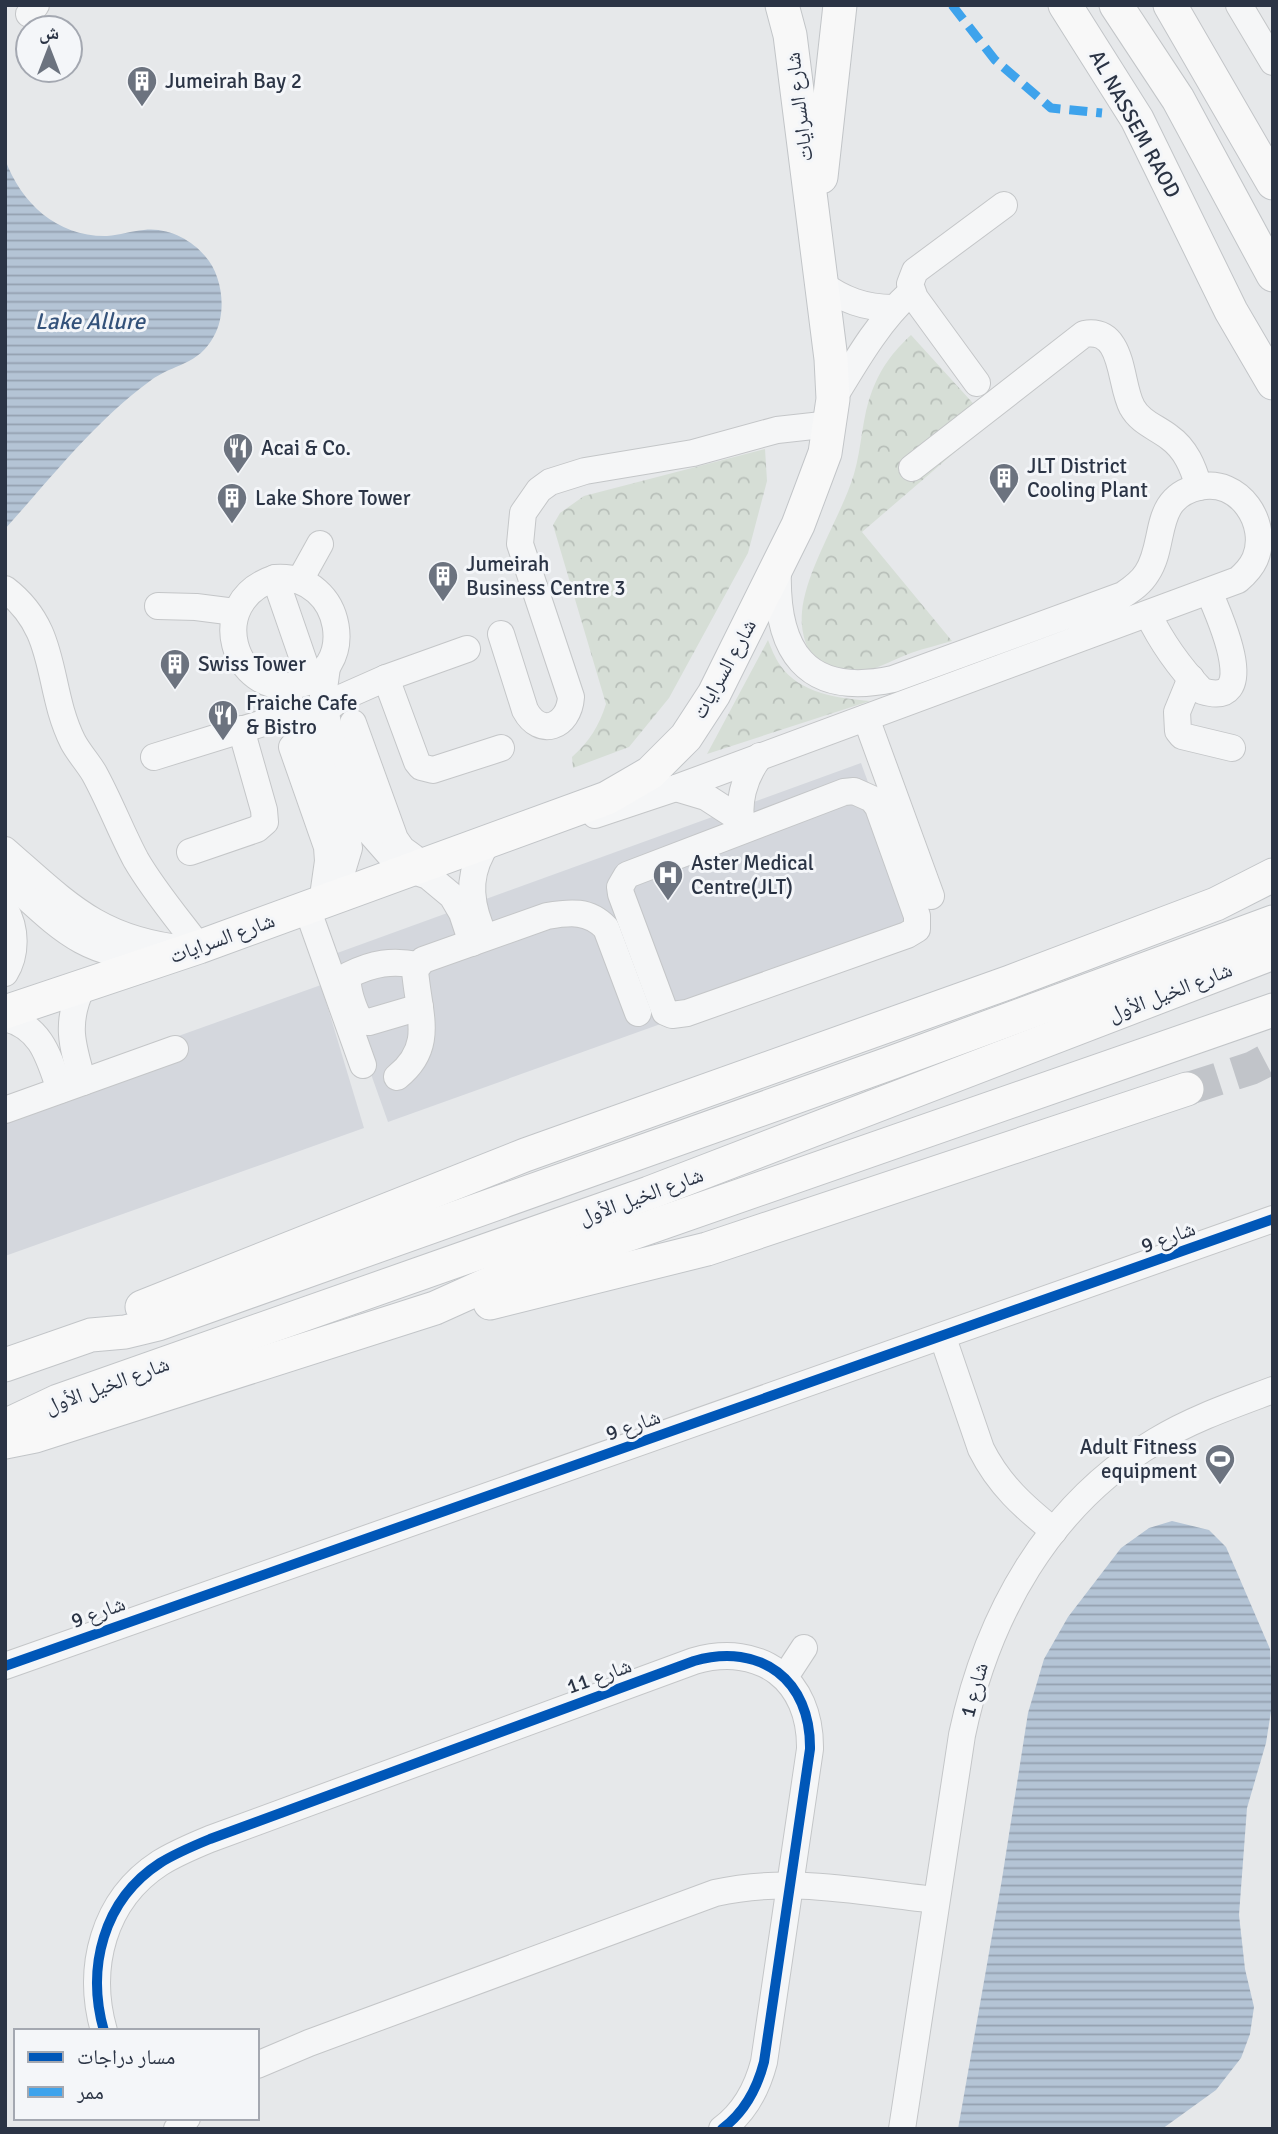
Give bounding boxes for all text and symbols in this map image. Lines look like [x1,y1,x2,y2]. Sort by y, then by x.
north arrow [14,14,84,84]
text: ش [39,21,59,45]
street label: AL NASSEM RAOD [1084,46,1186,202]
street label: شارع السرايات [779,51,819,163]
building icon: Jumeirah Bay 2 [125,64,159,108]
place label: Jumeirah Bay 2 [165,68,302,94]
water label: Lake Allure [35,307,147,336]
restaurant icon: Acai & Co. [221,431,255,475]
place label: Acai & Co. [261,435,351,461]
place label: JLT District Cooling Plant [1027,453,1148,503]
building icon: JLT District Cooling Plant [987,461,1021,505]
building icon: Lake Shore Tower [215,481,249,525]
place label: Lake Shore Tower [255,485,411,511]
place label: Jumeirah Business Centre 3 [466,551,626,601]
building icon: Jumeirah Business Centre 3 [426,559,460,603]
street label: شارع السرايات [686,615,762,723]
building icon: Swiss Tower [158,647,192,691]
place label: Swiss Tower [198,651,306,677]
place label: Fraiche Cafe & Bistro [246,690,357,740]
restaurant icon: Fraiche Cafe & Bistro [206,698,240,742]
place label: Aster Medical Centre(JLT) [691,850,814,900]
hospital icon: Aster Medical Centre(JLT) [651,858,685,902]
street label: شارع السرايات [166,907,278,969]
street label: شارع الخيل الأول [1104,956,1236,1028]
street label: شارع الخيل الأول [575,1161,707,1231]
street label: شارع 9 [1137,1215,1199,1259]
street label: شارع الخيل الأول [41,1350,173,1420]
street label: شارع 9 [602,1404,664,1446]
place label: Adult Fitness equipment [1080,1434,1197,1484]
sports icon: Adult Fitness equipment [1203,1442,1237,1486]
street label: شارع 9 [67,1590,129,1634]
street label: شارع 11 [563,1652,635,1700]
street label: شارع 1 [954,1660,994,1720]
legend [14,2029,259,2120]
text: مسار دراجات [77,2044,175,2070]
text: ممر [76,2079,104,2105]

